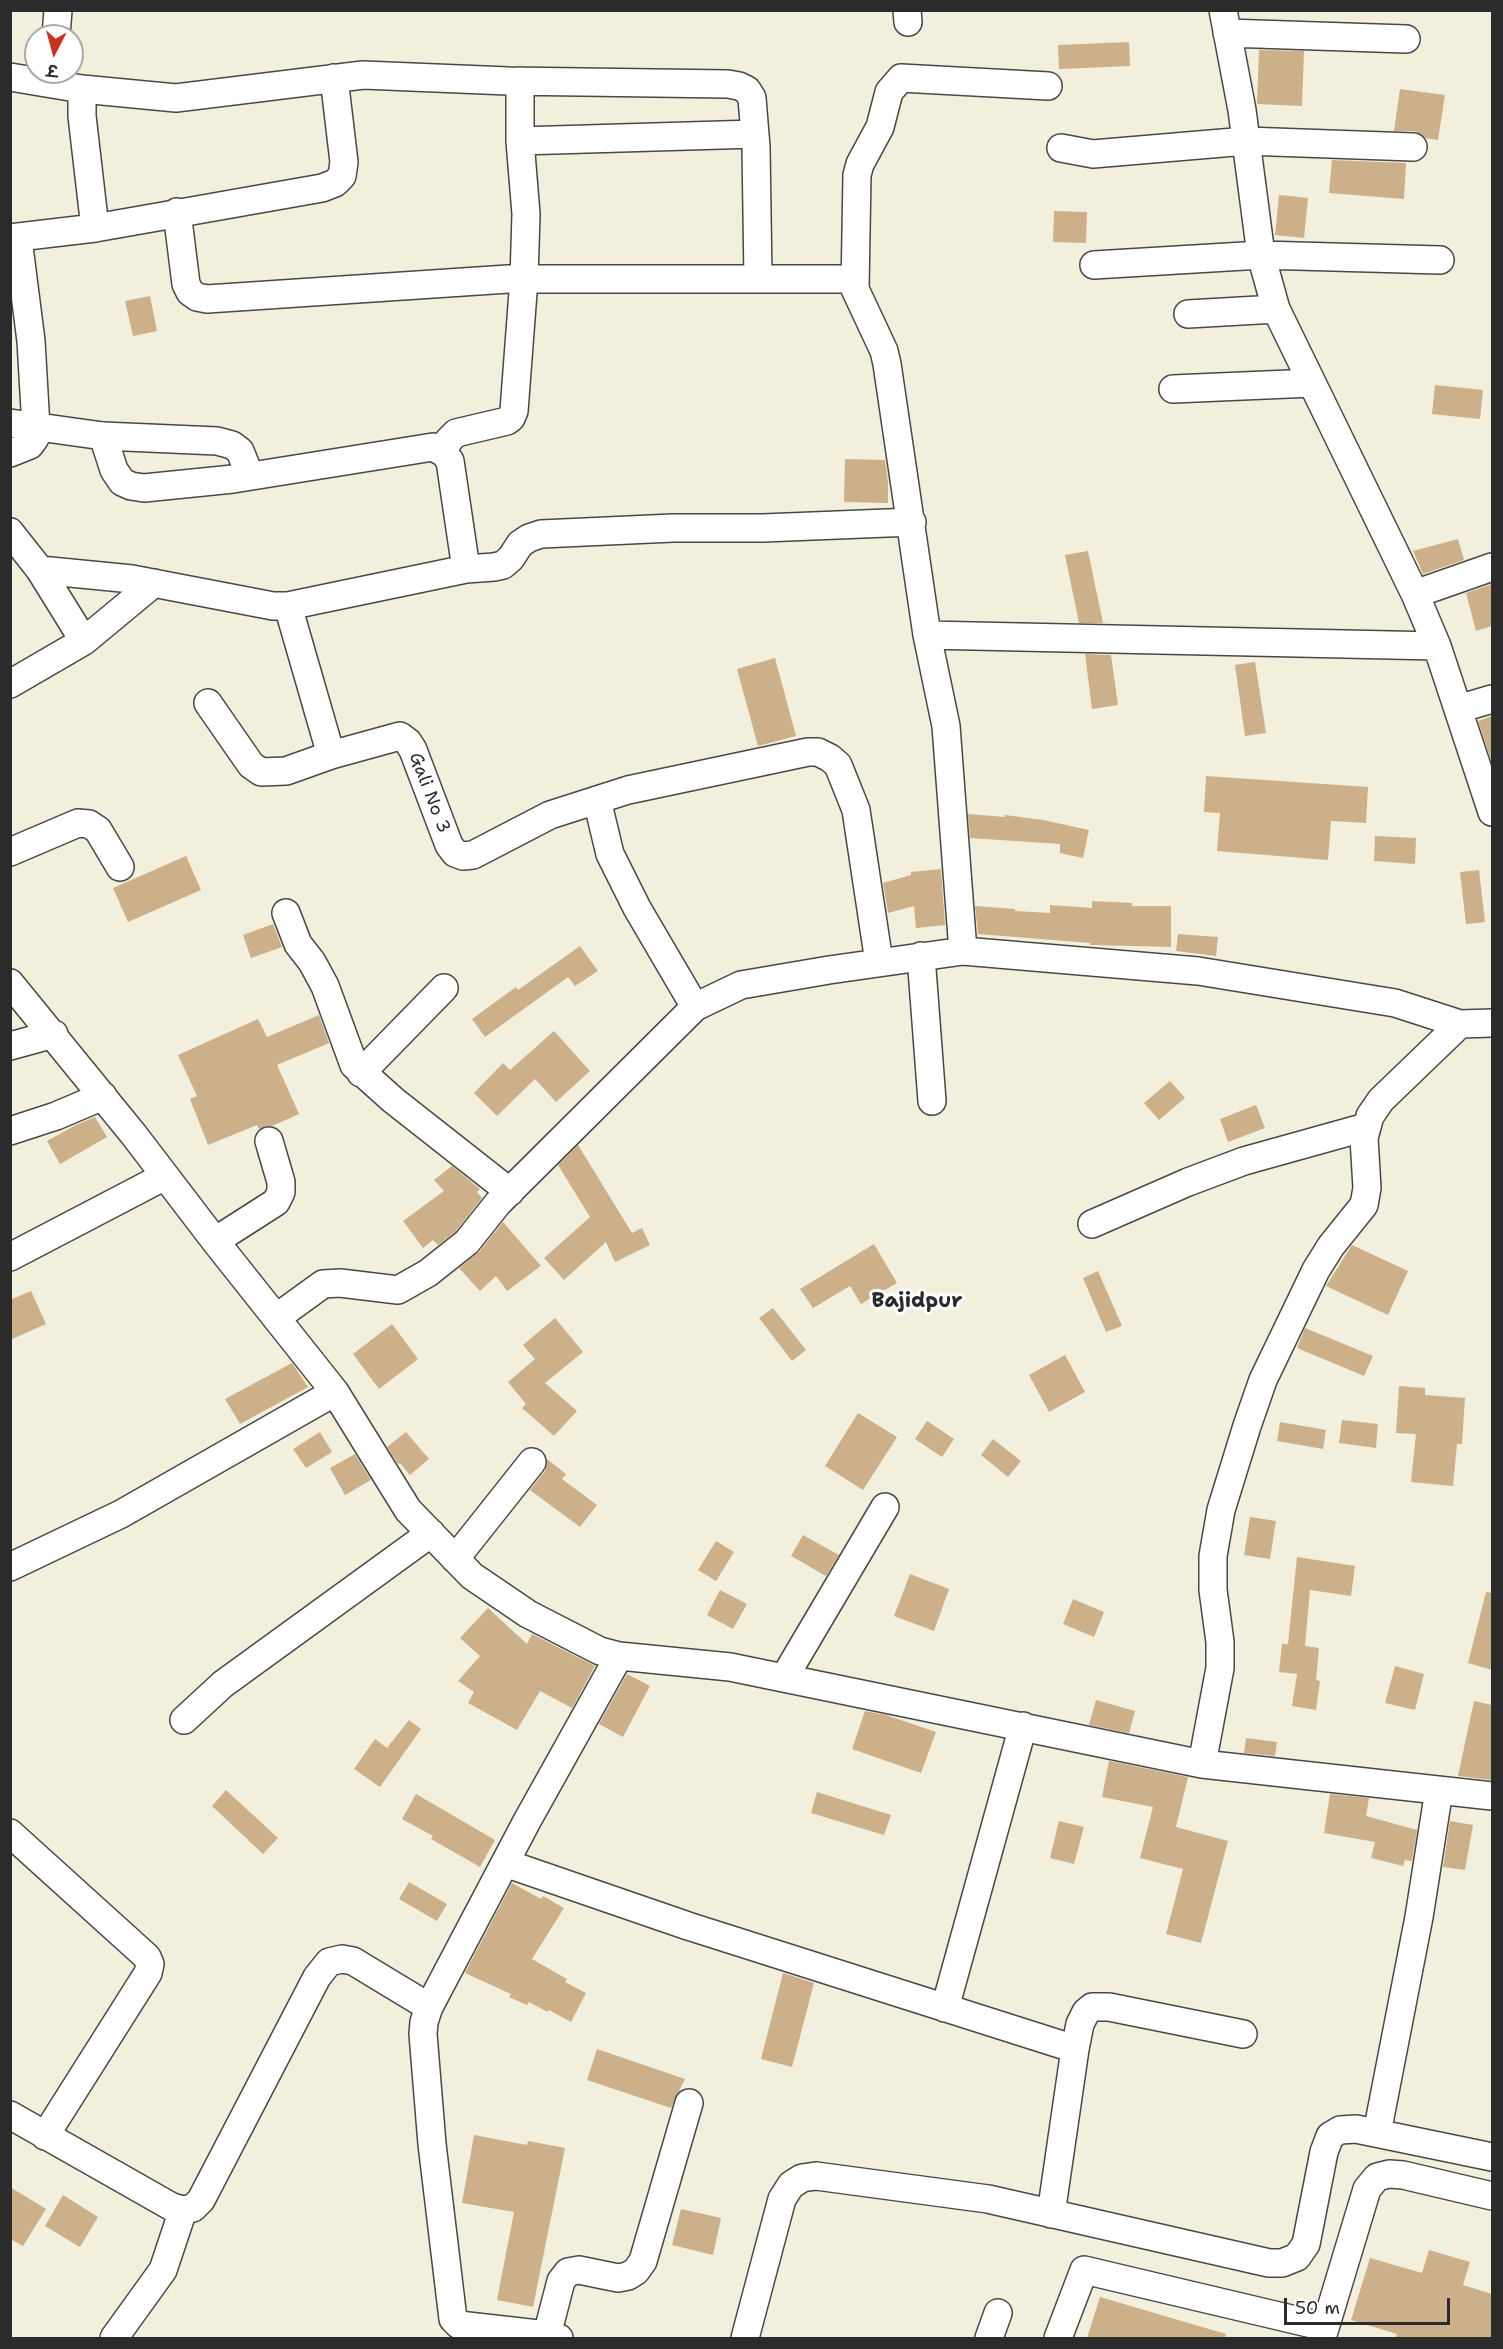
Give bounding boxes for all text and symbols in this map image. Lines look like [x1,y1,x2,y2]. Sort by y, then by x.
north arrow [24,24,84,84]
text: उ [46,59,59,81]
street label: Gali No 3 [404,750,454,836]
district label: Bajidpur [872,1289,962,1315]
scale bar [1287,2286,1454,2324]
text: 50 m [1295,2296,1340,2320]

